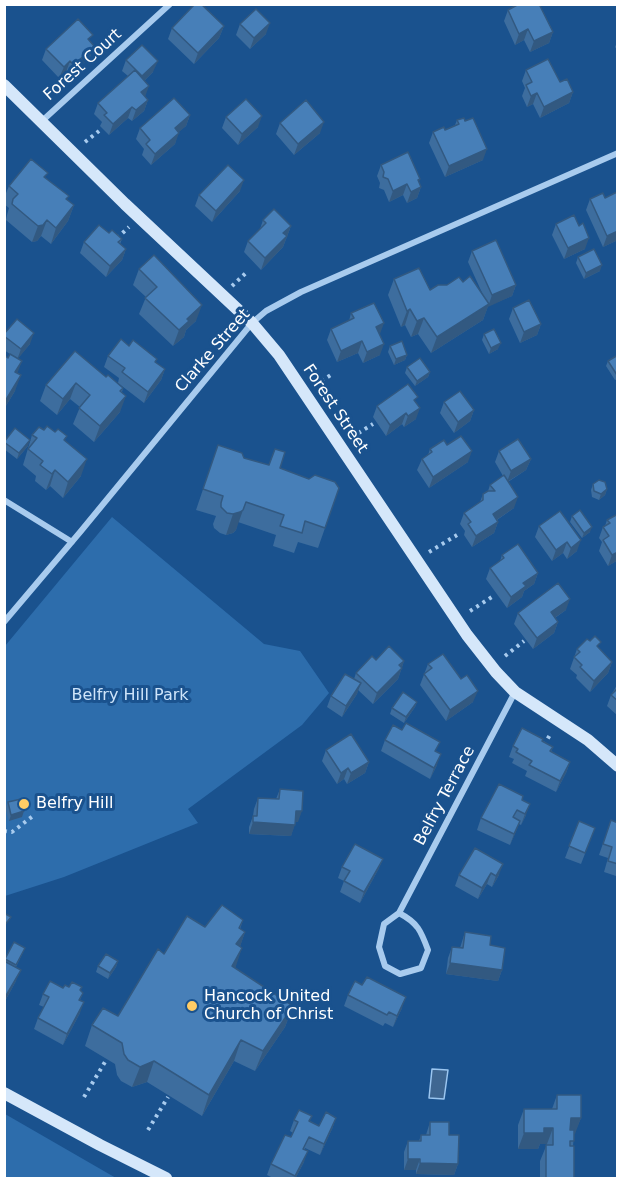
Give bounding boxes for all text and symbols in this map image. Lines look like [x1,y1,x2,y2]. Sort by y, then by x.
street label: Forest Court [40,25,126,105]
street label: Clarke Street [172,305,254,397]
street label: Forest Street [298,361,372,457]
park label: Belfry Hill Park [71,686,189,706]
street label: Belfry Terrace [411,743,479,849]
place label: Belfry Hill [36,794,113,814]
marker: Belfry Hill [17,797,31,811]
place label: Hancock United Church of Christ [204,987,333,1025]
marker: Hancock United Church of Christ [185,999,199,1013]

